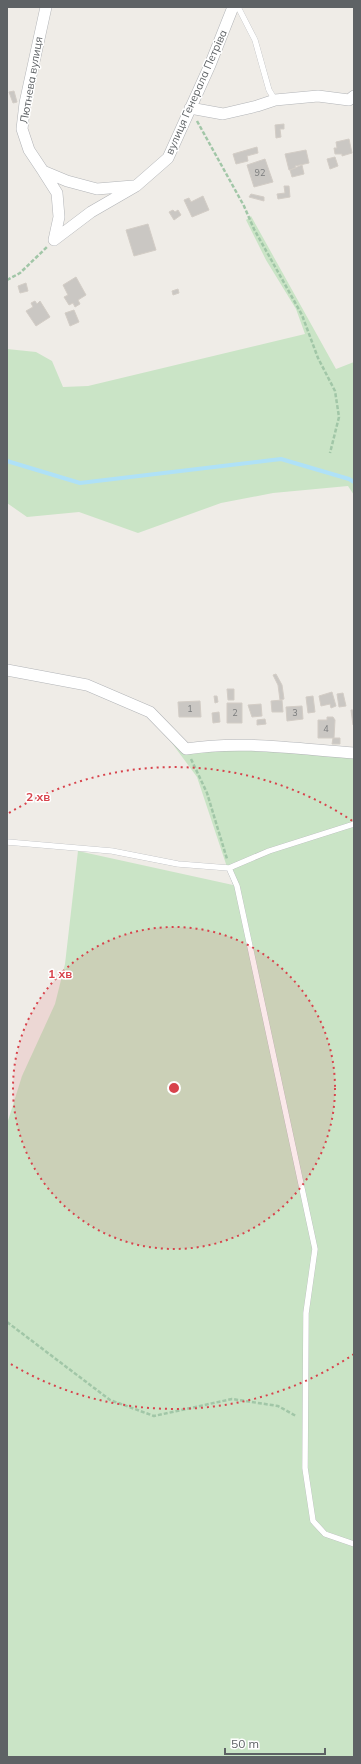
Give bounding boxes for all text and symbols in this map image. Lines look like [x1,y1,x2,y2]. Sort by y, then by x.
street label: вулиця Генерала Петріва [162,27,230,157]
street label: Лютнева вулиця [16,35,46,125]
house number: 92 [255,167,265,178]
house number: 1 [187,703,193,714]
house number: 2 [232,707,238,718]
house number: 3 [292,707,298,718]
house number: 4 [323,723,329,734]
text: 2 хв [26,789,50,804]
text: 1 хв [48,966,72,981]
centre of rings [167,1081,181,1095]
scale bar [225,1730,325,1756]
text: 50 m [231,1736,259,1751]

